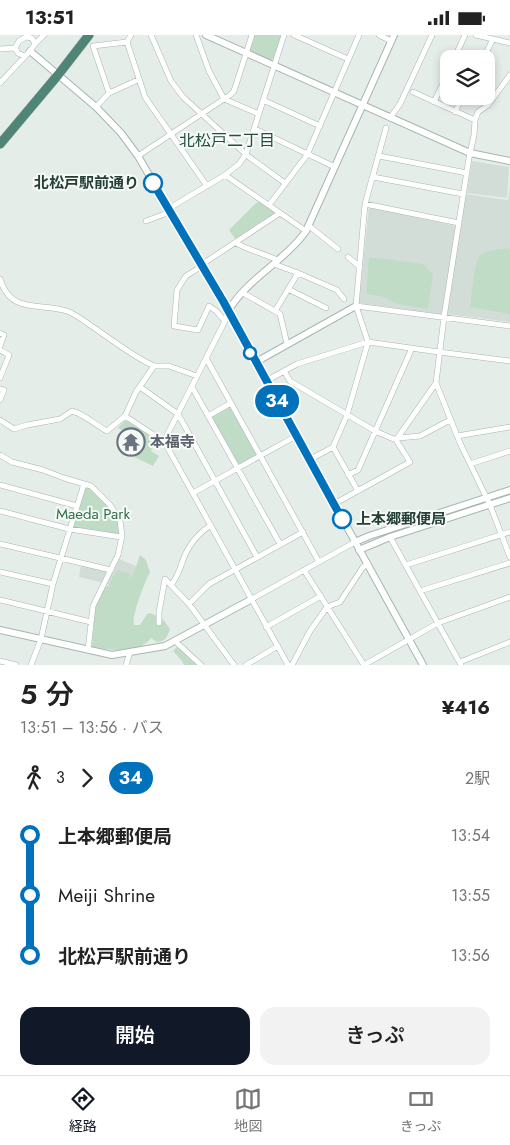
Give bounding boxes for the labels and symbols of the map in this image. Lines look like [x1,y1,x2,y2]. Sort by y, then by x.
district label: 北松戸二丁目 [179,129,275,152]
place label: 北松戸駅前通り [34,172,139,194]
marker: 北松戸駅前通り [143,173,163,193]
unlabelled marker [243,346,257,360]
line badge: 34 [254,385,300,417]
temple icon: 本福寺 [116,427,146,457]
place label: 本福寺 [150,431,195,453]
park label: Maeda Park [56,503,130,525]
place label: 上本郷郵便局 [356,508,446,530]
marker: 上本郷郵便局 [332,509,352,529]

